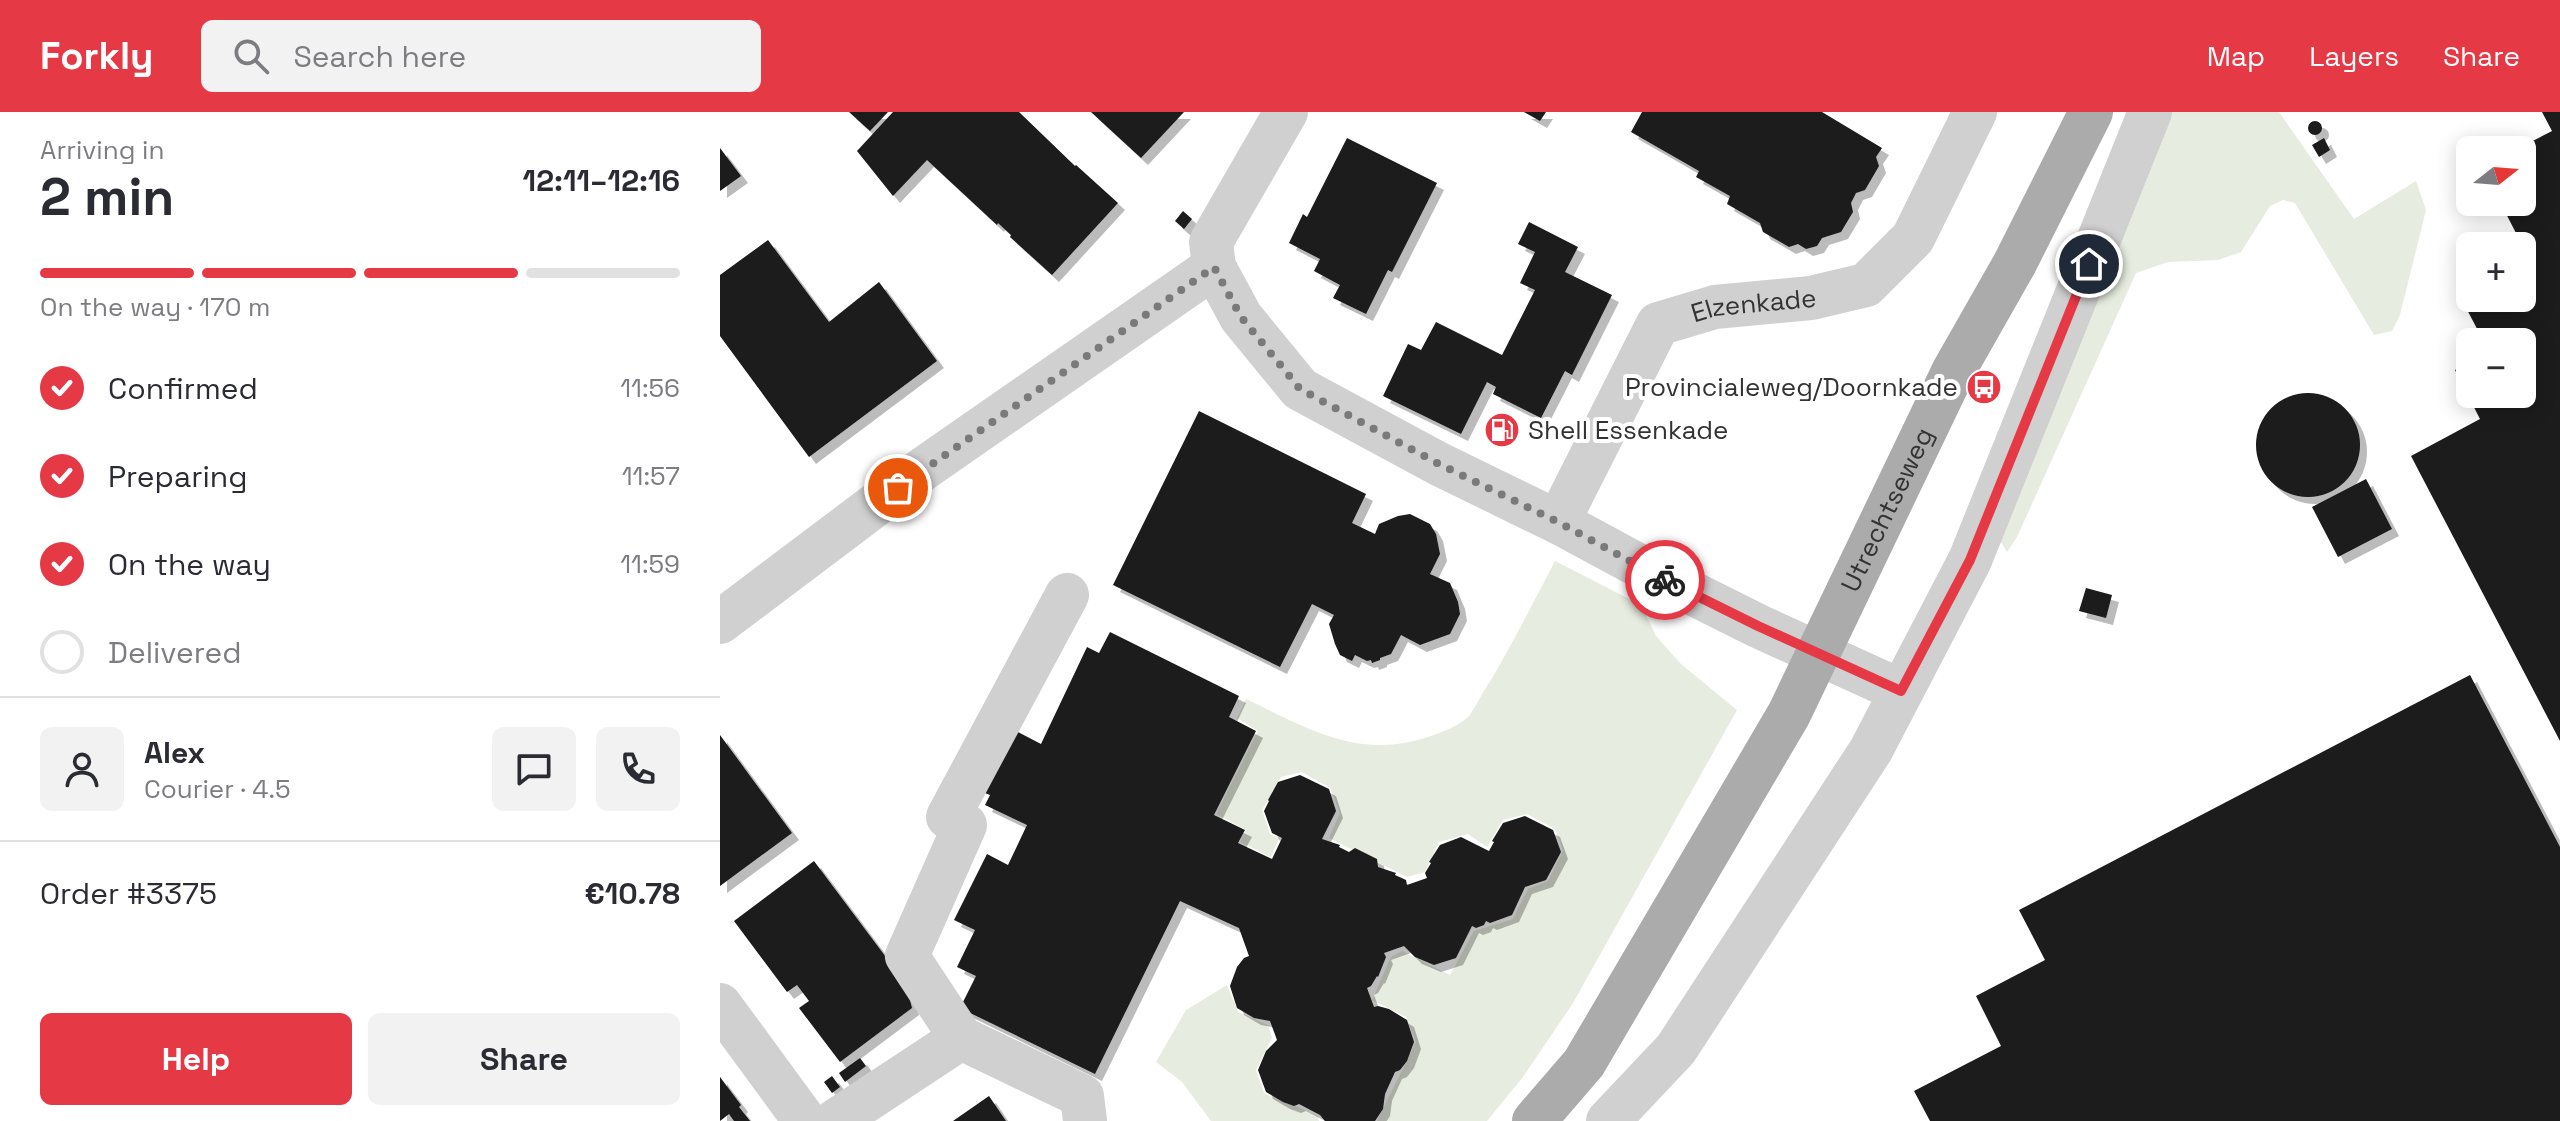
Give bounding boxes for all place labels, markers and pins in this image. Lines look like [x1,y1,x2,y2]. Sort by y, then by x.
pin [2055,230,2123,298]
bus stop icon: Provincialeweg/Doornkade [1965,368,2003,406]
place label: Provincialeweg/Doornkade [1625,370,1958,404]
fuel station icon: Shell Essenkade [1483,411,1521,449]
place label: Shell Essenkade [1528,413,1729,447]
pin [864,454,932,522]

